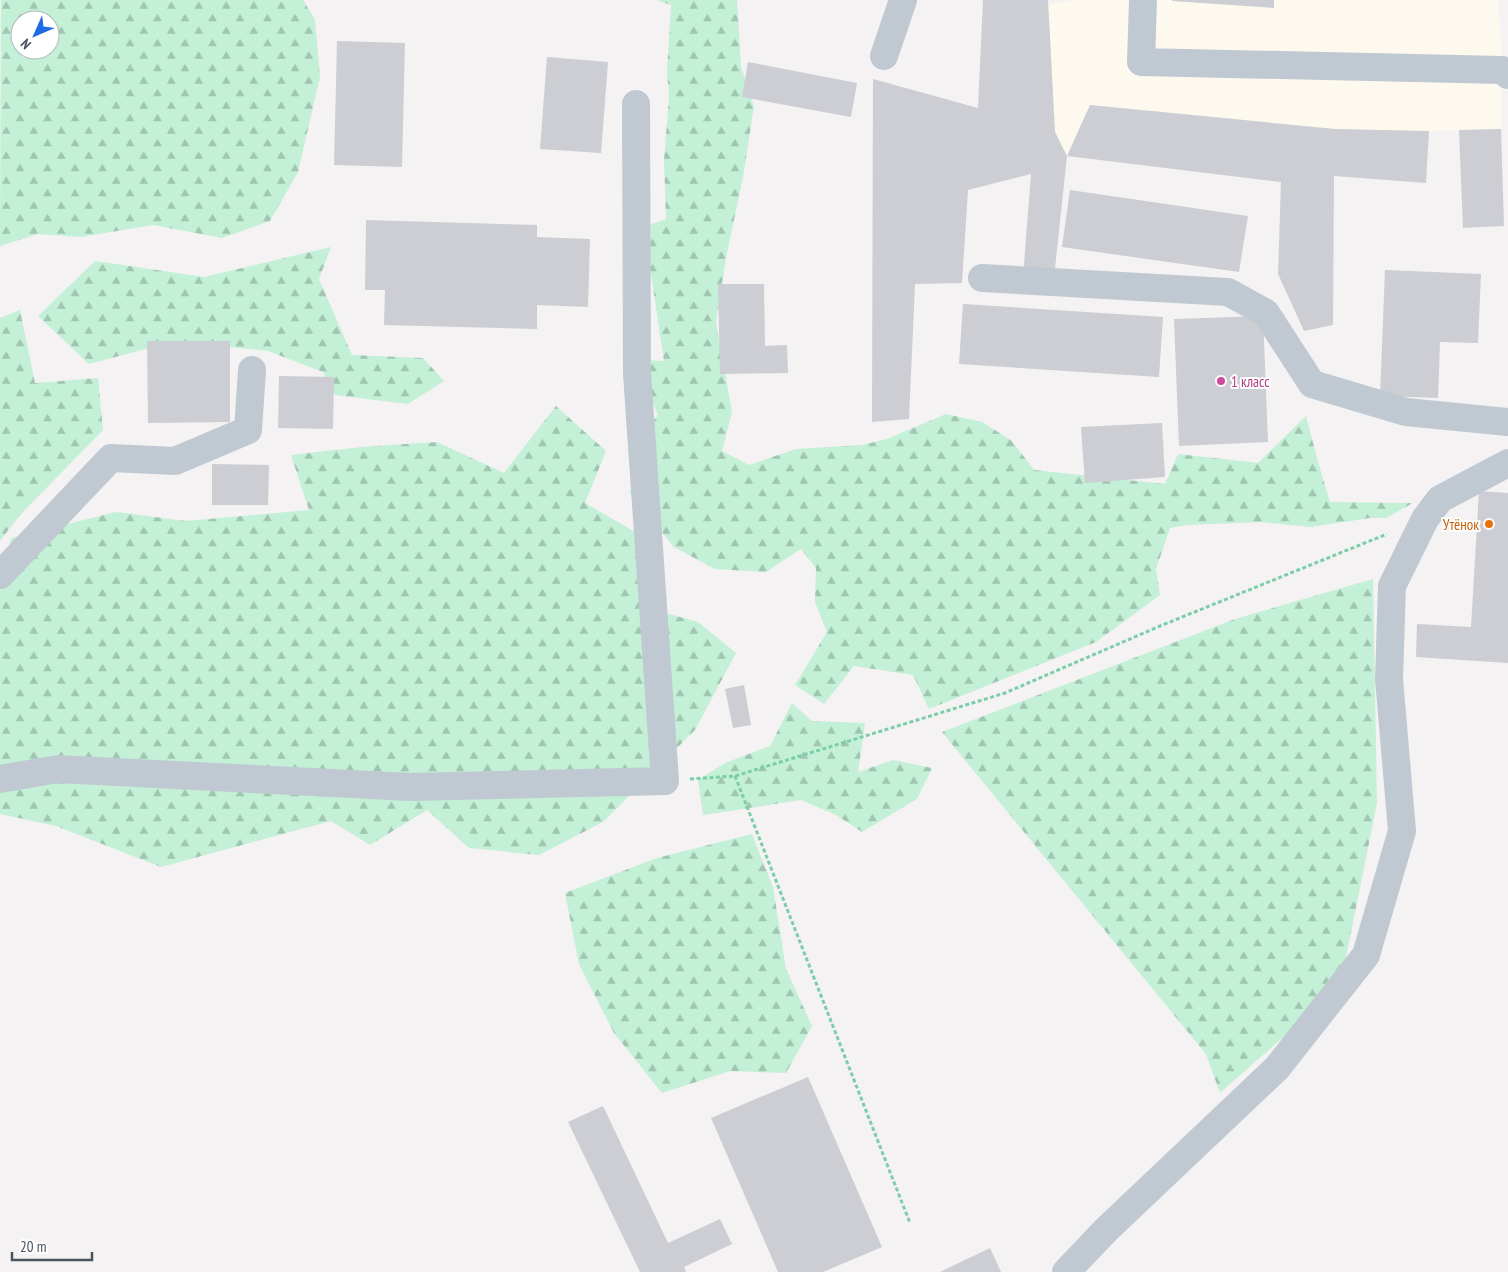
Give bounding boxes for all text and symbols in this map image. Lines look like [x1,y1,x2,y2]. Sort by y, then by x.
north arrow [10,10,60,60]
text: N [17,35,35,53]
place label: 1 класс [1231,372,1270,391]
marker: 1 класс [1215,375,1227,387]
place label: Утёнок [1443,515,1479,534]
marker: Утёнок [1483,518,1495,530]
scale bar [12,1230,92,1262]
text: 20 m [20,1237,46,1256]

